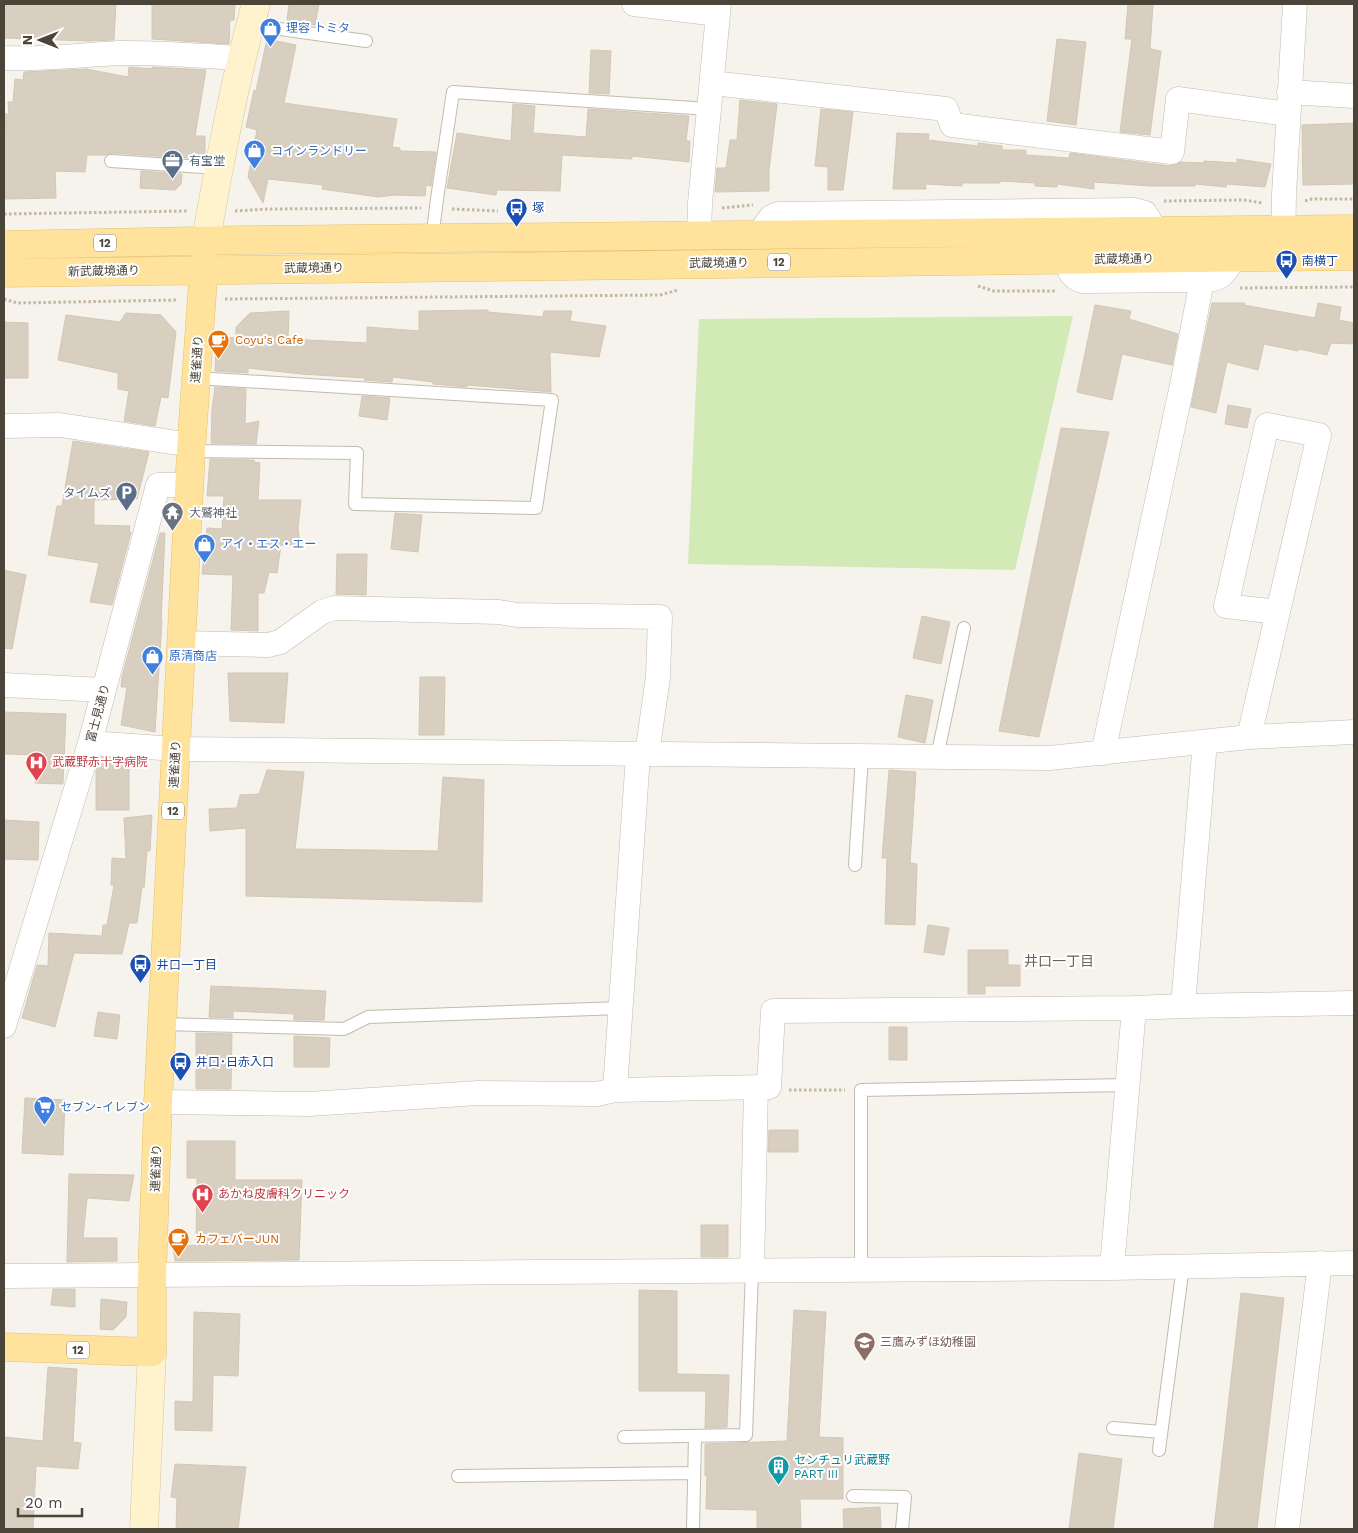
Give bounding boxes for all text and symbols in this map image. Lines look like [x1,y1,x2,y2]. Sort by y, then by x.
north arrow [15,15,65,65]
shop icon: 理容 トミタ [258,16,282,47]
place label: 理容 トミタ [286,21,350,35]
text: N [19,35,35,45]
shop icon: コインランドリー [243,139,267,170]
place label: コインランドリー [271,144,367,158]
office icon: 有宝堂 [161,149,185,180]
place label: 有宝堂 [189,154,225,168]
bus stop icon: 塚 [504,196,528,227]
place label: 塚 [532,201,544,215]
road number: 12 [94,234,116,252]
bus stop icon: 南横丁 [1274,249,1298,280]
street label: 武蔵境通り [1094,251,1154,267]
road number: 12 [768,253,790,270]
place label: 南横丁 [1302,254,1338,268]
street label: 武蔵境通り [689,255,749,271]
street label: 武蔵境通り [284,260,344,276]
street label: 新武蔵境通り [68,263,140,279]
cafe icon: Coyu's Cafe [207,328,231,359]
place label: Coyu's Cafe [235,333,303,347]
street label: 連雀通り [188,335,206,383]
parking icon: タイムズ [115,481,139,512]
place label: タイムズ [63,486,111,500]
temple icon: 大鷲神社 [161,501,185,532]
place label: 大鷲神社 [189,506,237,520]
shop icon: アイ・エス・エー [193,532,217,563]
place label: アイ・エス・エー [221,537,316,551]
shop icon: 原清商店 [141,644,165,675]
place label: 原清商店 [169,649,217,663]
street label: 富士見通り [83,682,113,744]
street label: 連雀通り [167,740,183,788]
hospital icon: 武蔵野赤十字病院 [24,750,48,781]
place label: 武蔵野赤十字病院 [52,755,148,769]
road number: 12 [162,802,184,819]
bus stop icon: 井口一丁目 [129,953,153,984]
district label: 井口一丁目 [1024,953,1094,969]
place label: 井口一丁目 [157,958,217,972]
bus stop icon: 井口･日赤入口 [168,1050,192,1081]
place label: 井口･日赤入口 [196,1055,274,1069]
supermarket icon: セブン-イレブン [32,1095,56,1126]
place label: セブン-イレブン [60,1100,150,1114]
street label: 連雀通り [148,1144,164,1192]
hospital icon: あかね皮膚科クリニック [190,1182,214,1213]
place label: あかね皮膚科クリニック [218,1187,350,1201]
cafe icon: カフェバーJUN [167,1227,191,1258]
place label: カフェバーJUN [195,1232,279,1246]
school or university icon: 三鷹みずほ幼稚園 [852,1330,876,1361]
place label: 三鷹みずほ幼稚園 [880,1335,976,1349]
road number: 12 [67,1342,89,1358]
place label: センチュリ武蔵野 PART III [794,1453,890,1481]
building icon: センチュリ武蔵野 PART III [766,1455,790,1486]
scale bar [18,1486,81,1518]
text: 20 m [25,1494,63,1512]

